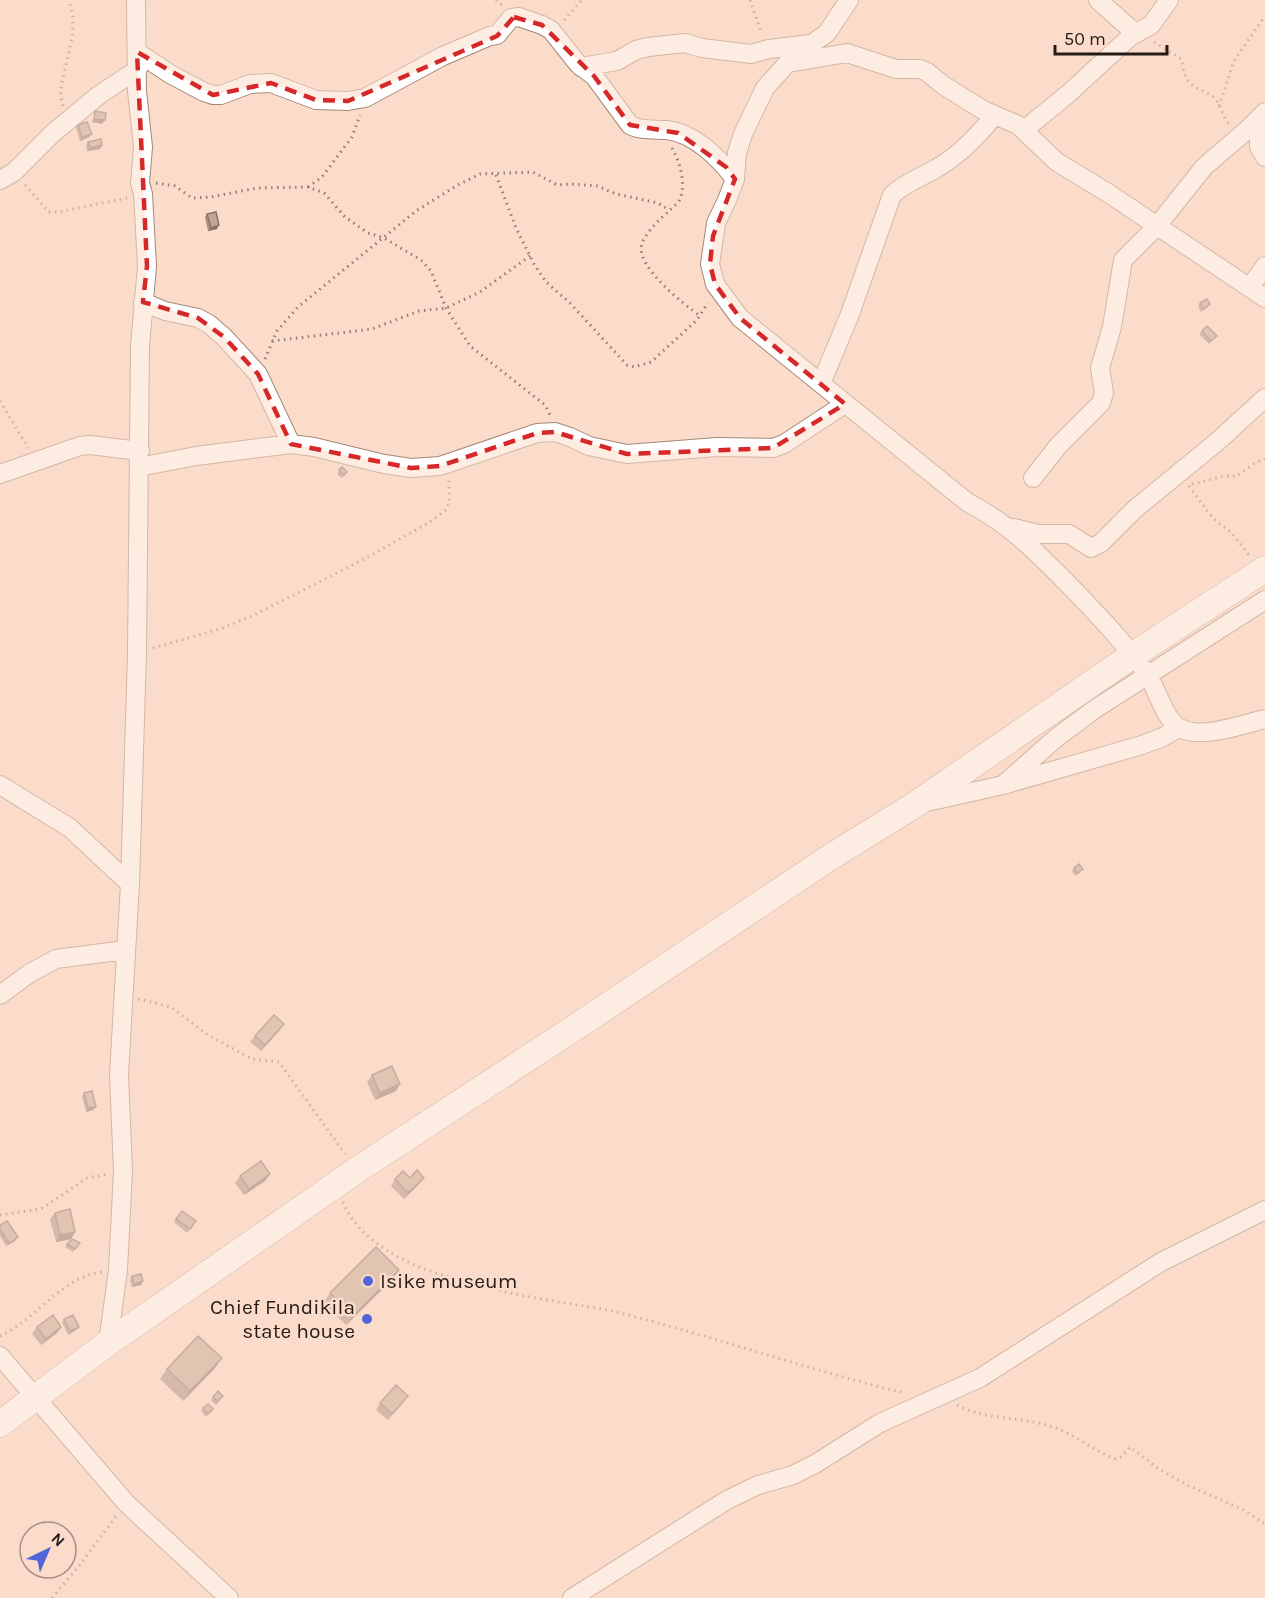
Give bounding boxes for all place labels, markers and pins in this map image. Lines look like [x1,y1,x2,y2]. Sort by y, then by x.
place label: Isike museum [380,1269,517,1293]
marker: Isike museum [361,1274,375,1288]
place label: Chief Fundikila state house [210,1295,355,1343]
marker: Chief Fundikila state house [360,1312,374,1326]

